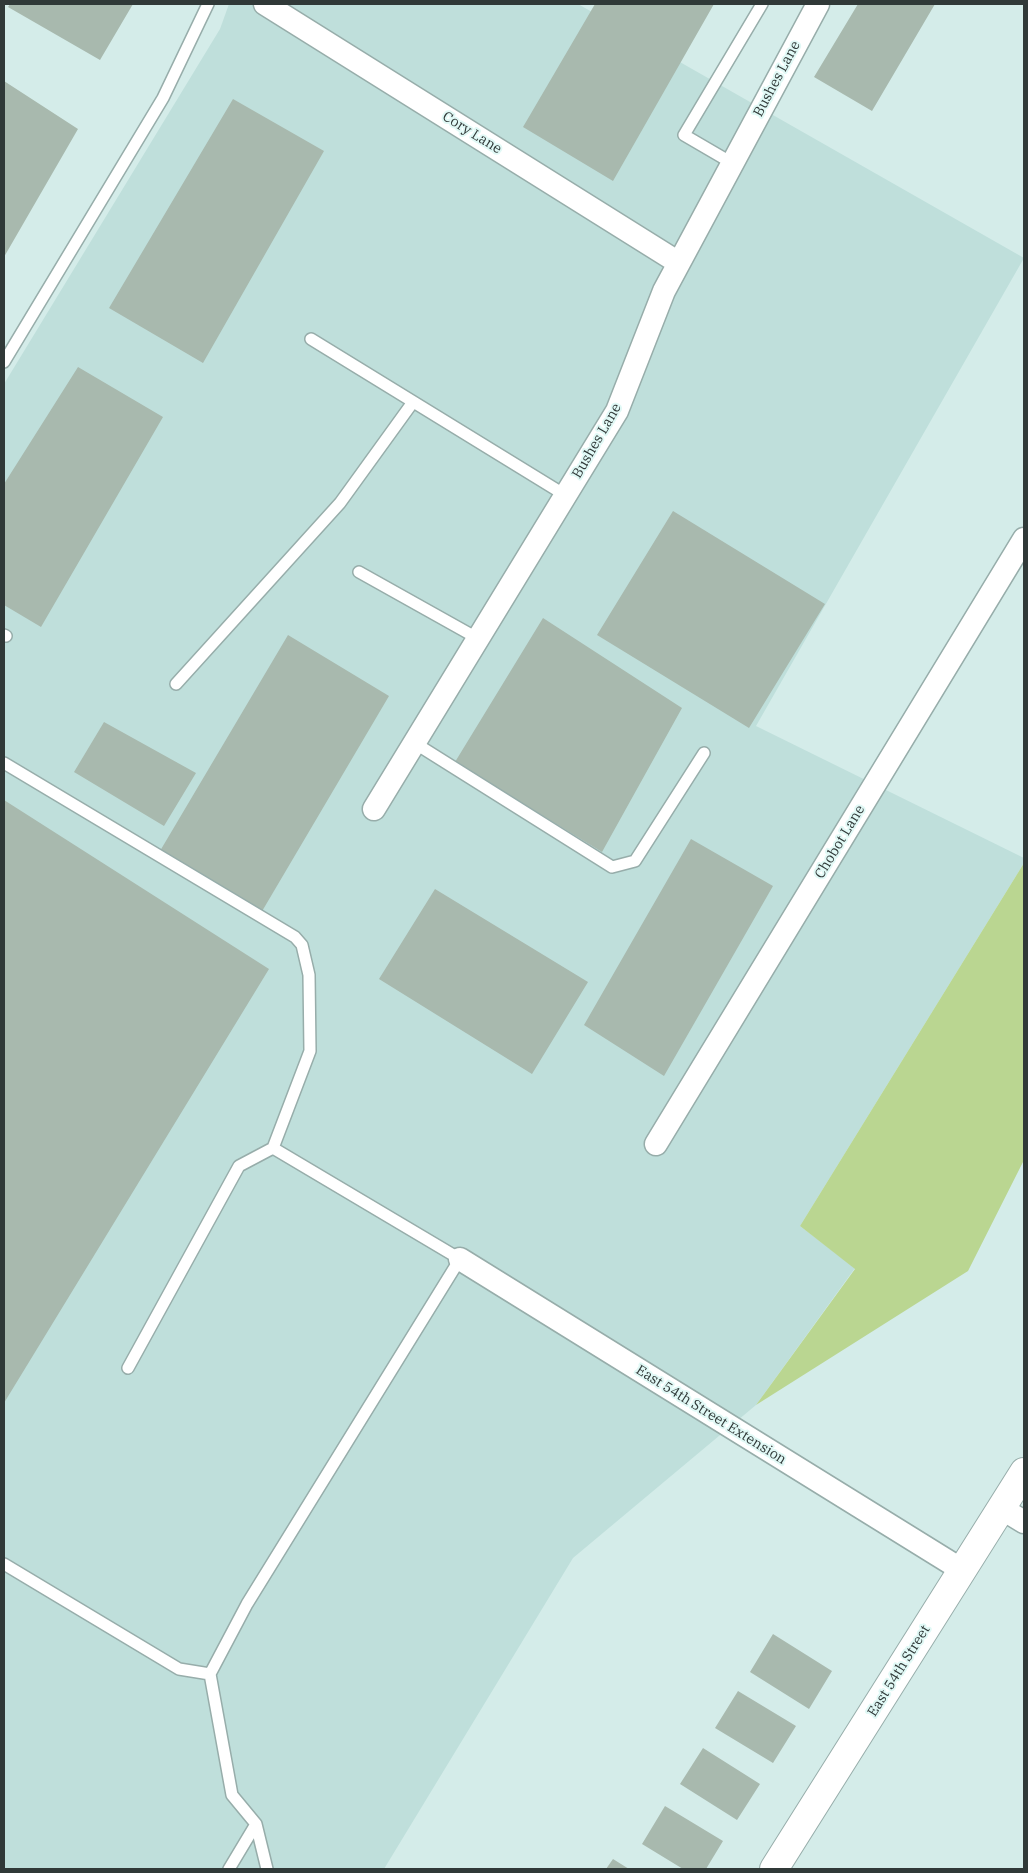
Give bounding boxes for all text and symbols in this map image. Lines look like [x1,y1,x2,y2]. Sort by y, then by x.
street label: Bushes Lane [750,38,804,120]
street label: Cory Lane [439,108,505,158]
street label: Bushes Lane [569,401,625,481]
street label: Chobot Lane [811,802,869,882]
street label: East 54th Street Extension [633,1362,789,1468]
street label: East 54th Street [864,1622,934,1720]

